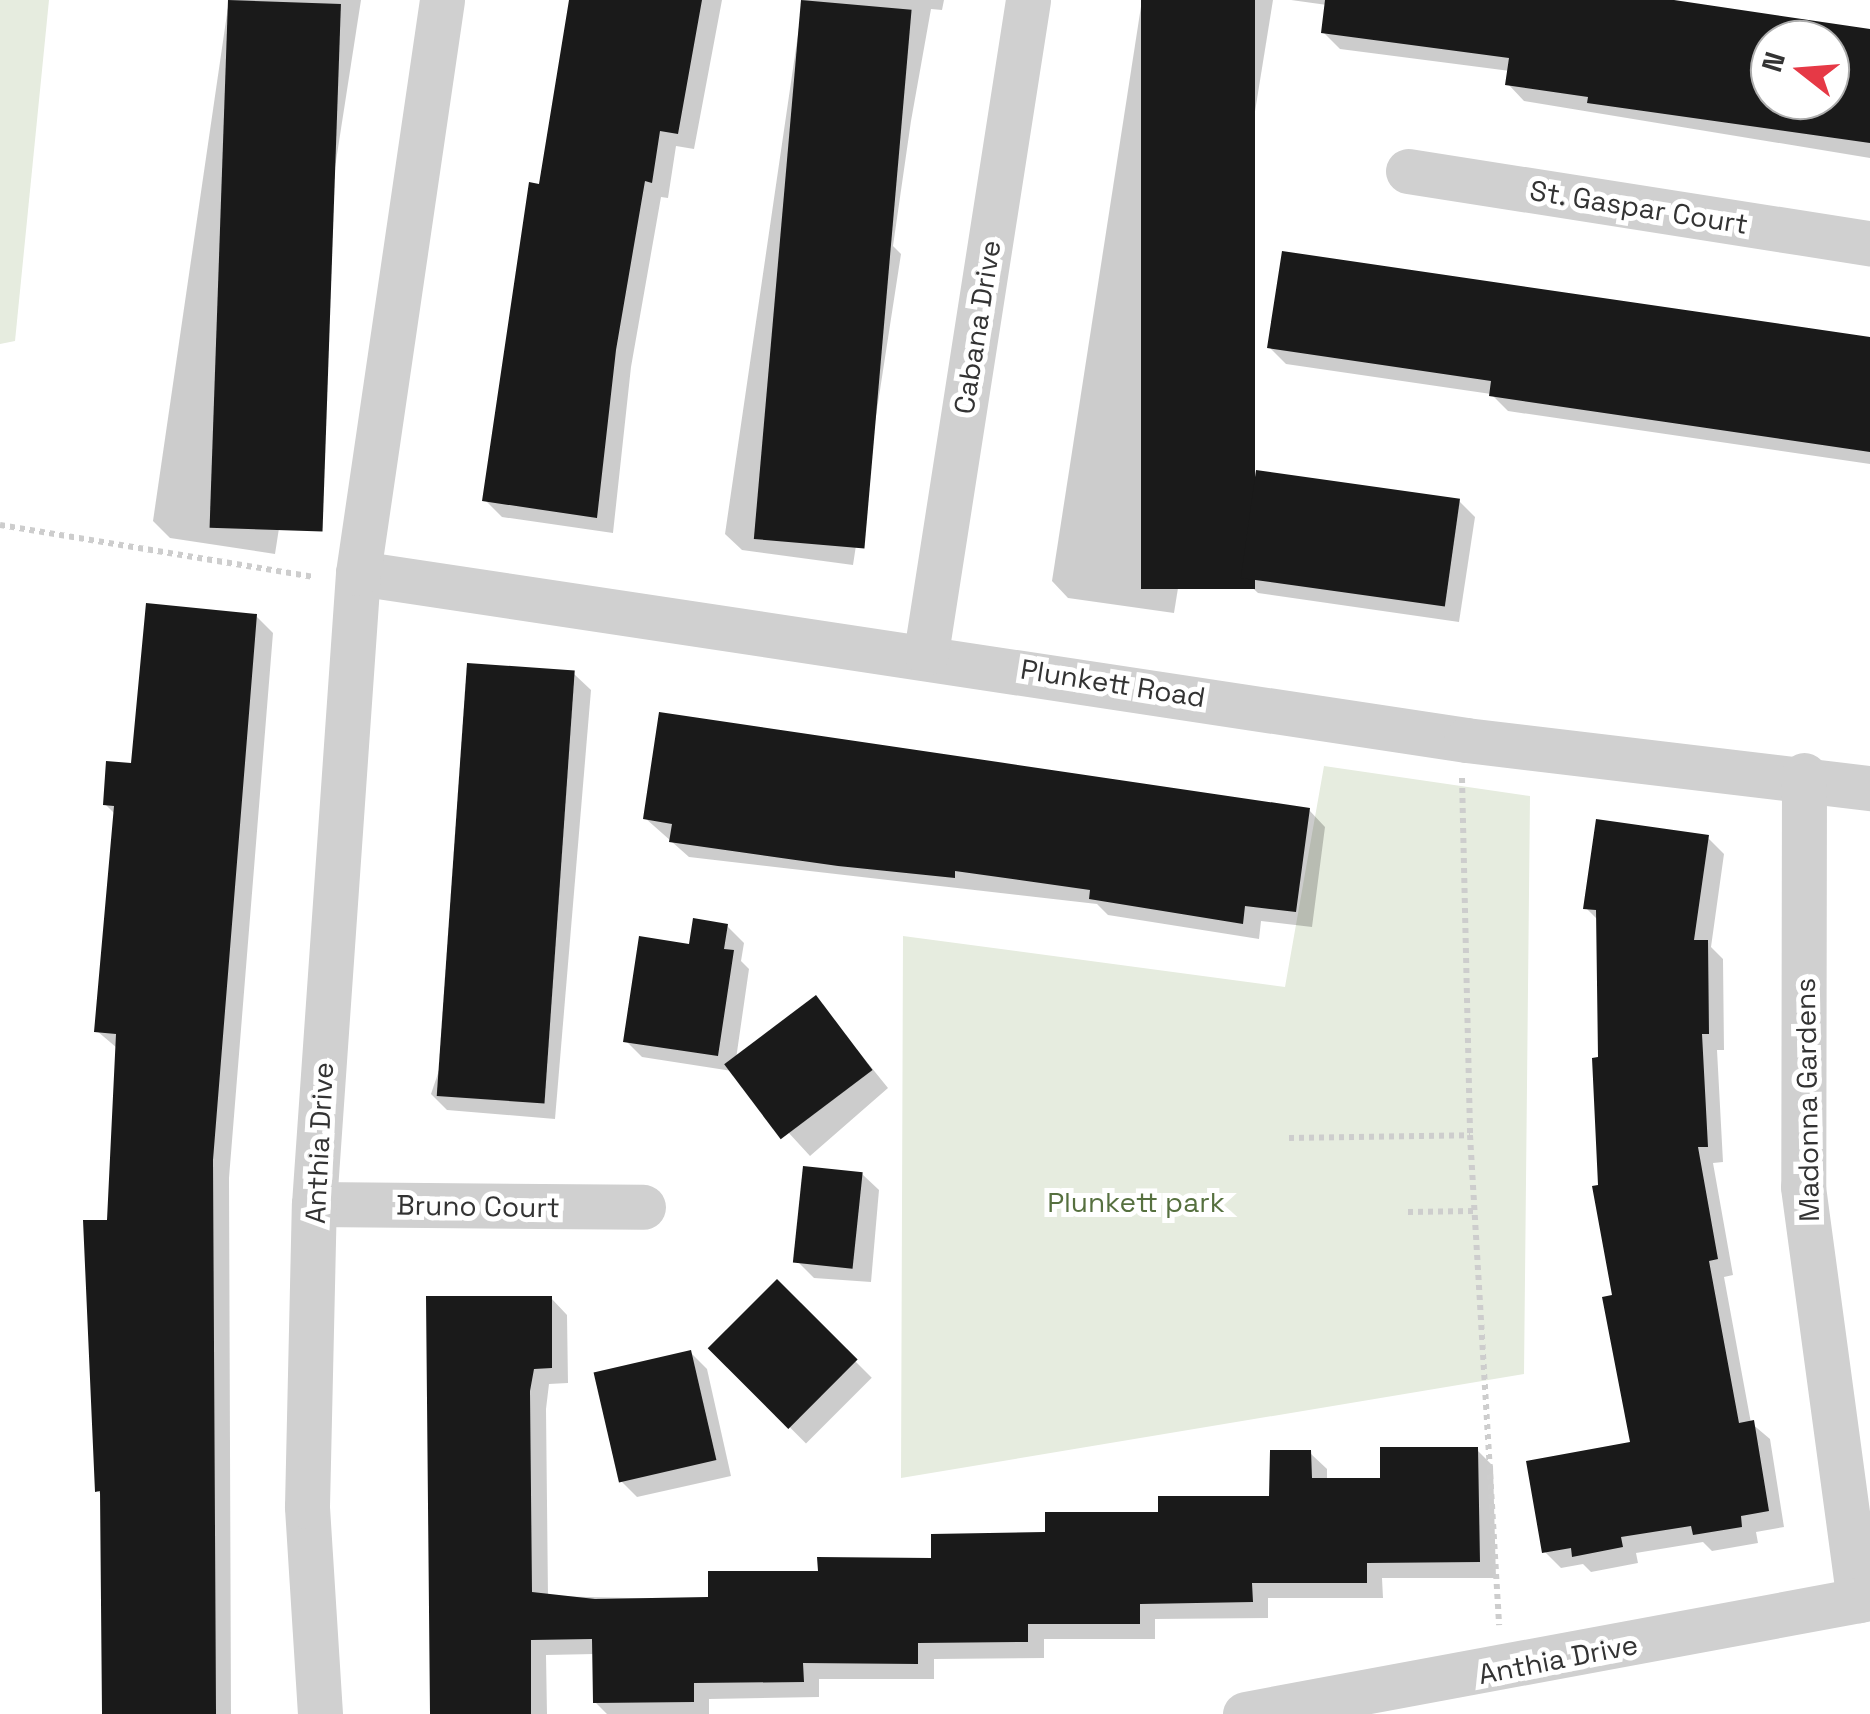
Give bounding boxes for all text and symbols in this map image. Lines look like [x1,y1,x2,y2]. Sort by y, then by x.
north arrow [1750,20,1850,120]
text: N [1753,48,1793,76]
street label: St. Gaspar Court [1527,173,1751,241]
street label: Cabana Drive [947,238,1007,416]
street label: Plunkett Road [1018,652,1208,714]
street label: Madonna Gardens [1788,978,1826,1222]
street label: Anthia Drive [298,1061,340,1225]
park label: Plunkett park [1047,1185,1225,1219]
street label: Bruno Court [396,1188,560,1224]
street label: Anthia Drive [1475,1627,1641,1691]

